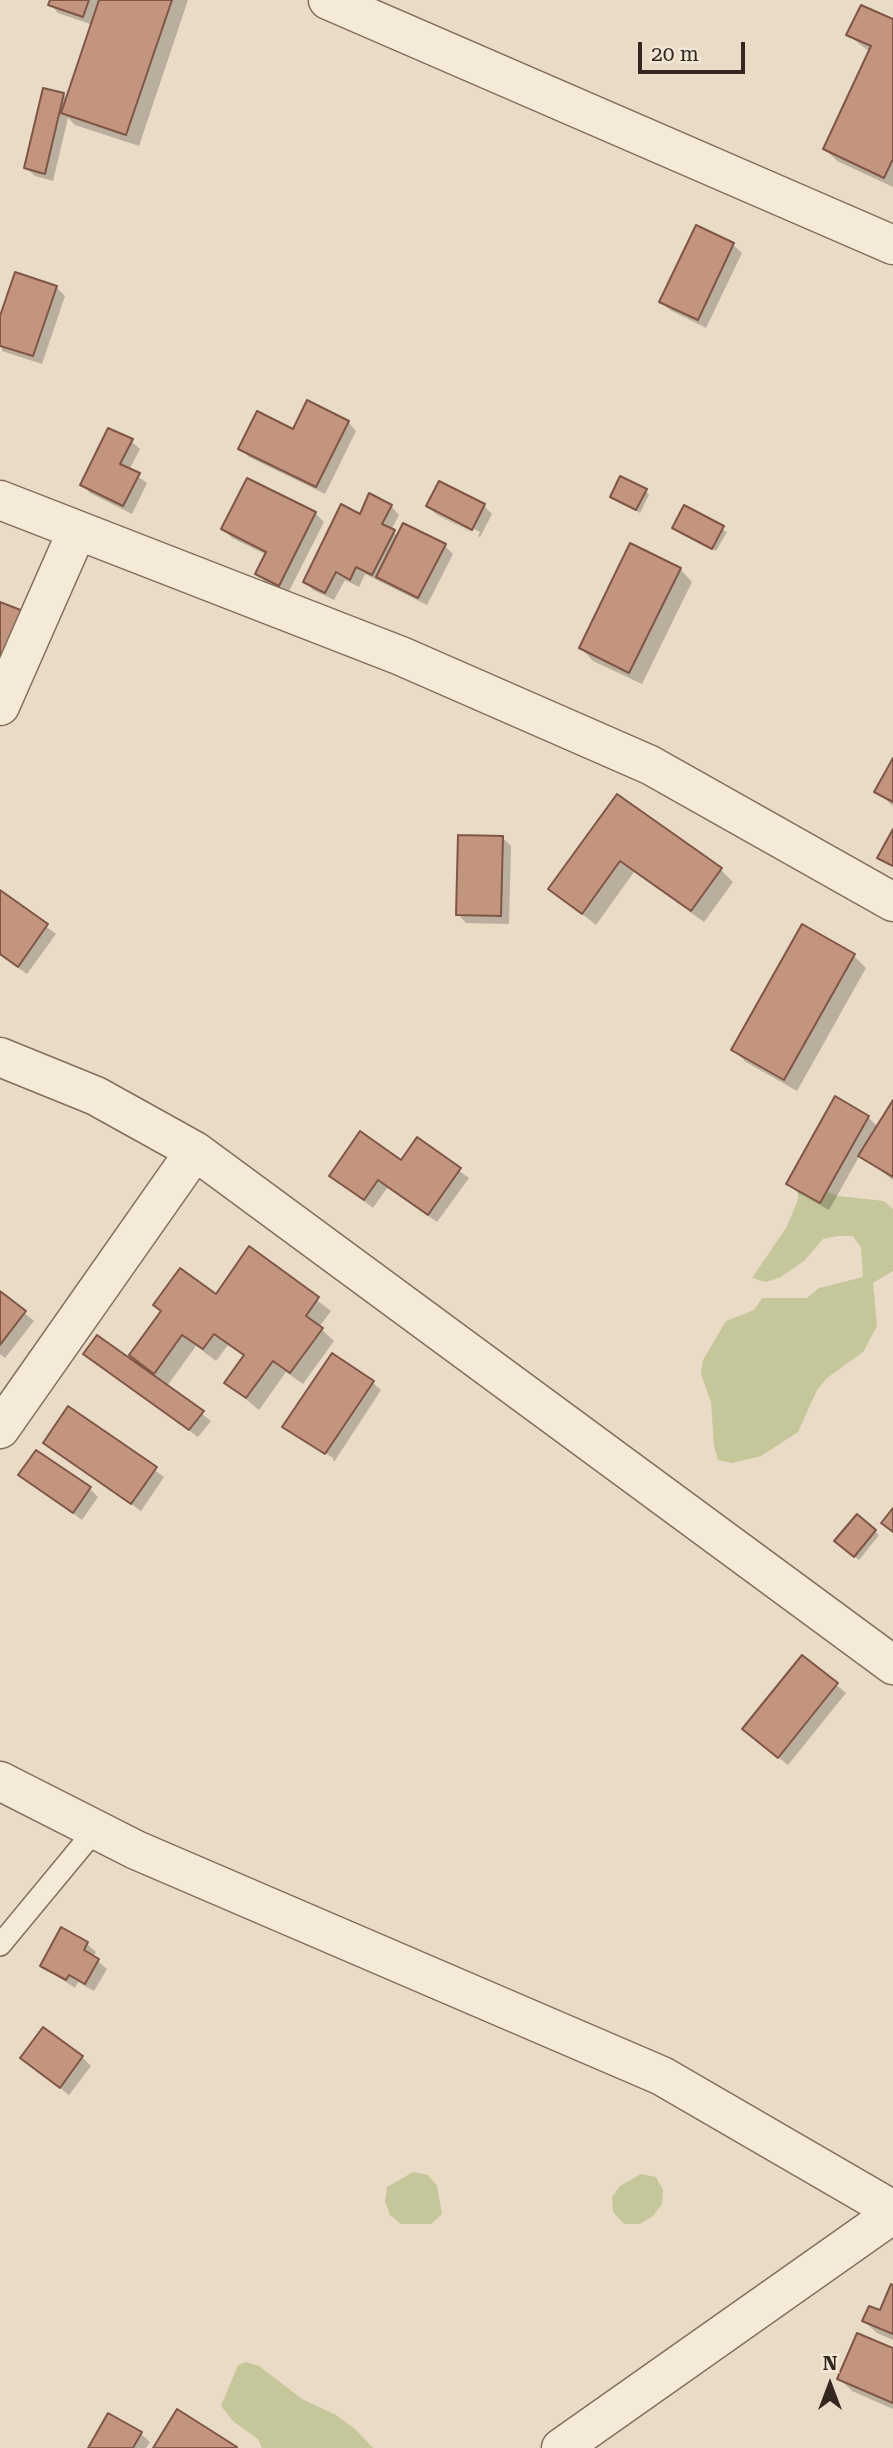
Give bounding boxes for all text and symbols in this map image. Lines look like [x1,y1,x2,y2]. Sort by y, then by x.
scale bar [641,28,748,72]
text: 20 m [651,42,699,66]
north arrow [795,2350,865,2420]
text: N [823,2352,837,2375]

